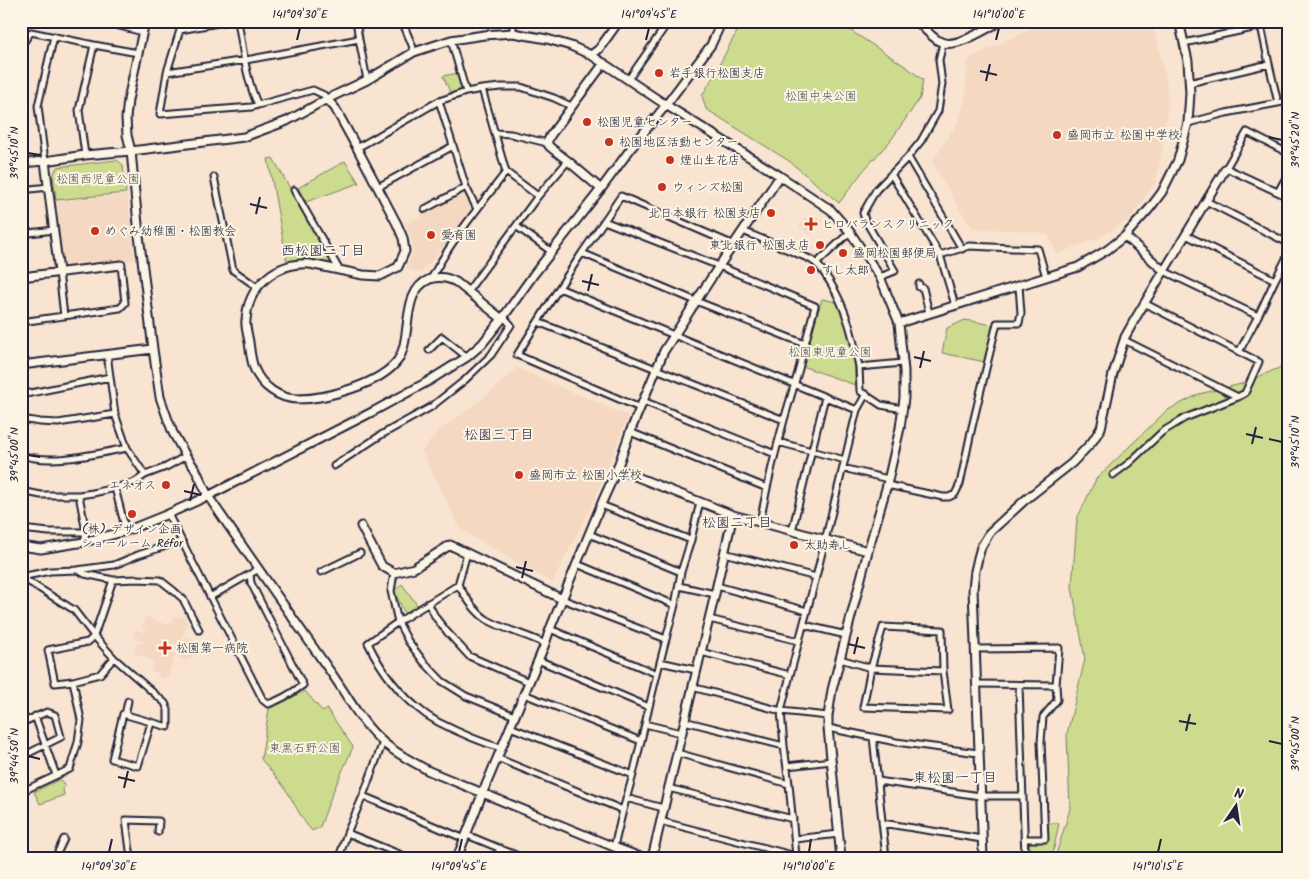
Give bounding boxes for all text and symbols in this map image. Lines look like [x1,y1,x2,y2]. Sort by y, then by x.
text: 141°09'30"E [272,5,329,24]
text: 141°09'45"E [621,5,678,24]
text: 141°10'00"E [973,5,1026,24]
place label: 岩手銀行松園支店 [669,64,765,83]
marker: 岩手銀行松園支店 [653,67,665,79]
park label: 松園中央公園 [785,87,857,106]
text: 39°45'20"N [1286,112,1305,168]
place label: 松園児童センター [597,113,693,132]
marker: 松園児童センター [581,116,593,128]
text: 39°45'10"N [5,126,24,180]
place label: 盛岡市立 松園中学校 [1067,126,1180,145]
marker: 盛岡市立 松園中学校 [1051,129,1063,141]
place label: 松園地区活動センター [619,133,739,152]
marker: 松園地区活動センター [603,136,615,148]
place label: 煙山生花店 [680,151,740,170]
marker: 煙山生花店 [664,154,676,166]
park label: 松園西児童公園 [56,170,140,189]
place label: ウィンズ松園 [672,178,744,197]
marker: ウィンズ松園 [656,181,668,193]
place label: 北日本銀行 松園支店 [648,204,761,223]
marker: 北日本銀行 松園支店 [765,207,777,219]
place label: ヒロバランスクリニック [822,215,954,234]
marker: ヒロバランスクリニック [804,217,818,231]
place label: めぐみ幼稚園・松園教会 [105,222,237,241]
marker: めぐみ幼稚園・松園教会 [89,225,101,237]
place label: 愛育園 [441,226,477,245]
marker: 愛育園 [425,229,437,241]
place label: 東北銀行 松園支店 [709,236,810,255]
marker: 東北銀行 松園支店 [814,239,826,251]
district label: 西松園二丁目 [281,240,365,262]
place label: 盛岡松園郵便局 [853,244,937,263]
marker: 盛岡松園郵便局 [837,247,849,259]
place label: すし太郎 [821,261,869,280]
marker: すし太郎 [805,264,817,276]
park label: 松園東児童公園 [788,343,872,362]
text: 39°45'10"N [1286,415,1305,469]
district label: 松園三丁目 [464,424,534,446]
text: 39°45'00"N [5,427,24,483]
place label: 盛岡市立 松園小学校 [529,466,642,485]
marker: 盛岡市立 松園小学校 [513,469,525,481]
place label: エネオス [109,476,156,495]
marker: エネオス [160,479,172,491]
marker: (株) デザイン企画 ショールーム Réfor [126,508,138,520]
district label: 松園二丁目 [702,512,772,534]
place label: (株) デザイン企画 ショールーム Réfor [81,520,184,553]
place label: 太助寿し [804,536,852,555]
marker: 太助寿し [788,539,800,551]
place label: 松園第一病院 [176,639,248,658]
marker: 松園第一病院 [158,641,172,655]
text: 39°45'00"N [1286,716,1305,772]
text: 39°44'50"N [5,728,24,784]
park label: 東黒石野公園 [269,739,341,758]
district label: 東松園一丁目 [913,767,997,789]
north arrow [1212,782,1262,832]
text: N [1232,783,1246,806]
text: 141°09'30"E [81,857,138,876]
text: 141°09'45"E [431,857,488,876]
text: 141°10'00"E [783,857,836,876]
text: 141°10'15"E [1133,857,1184,876]

